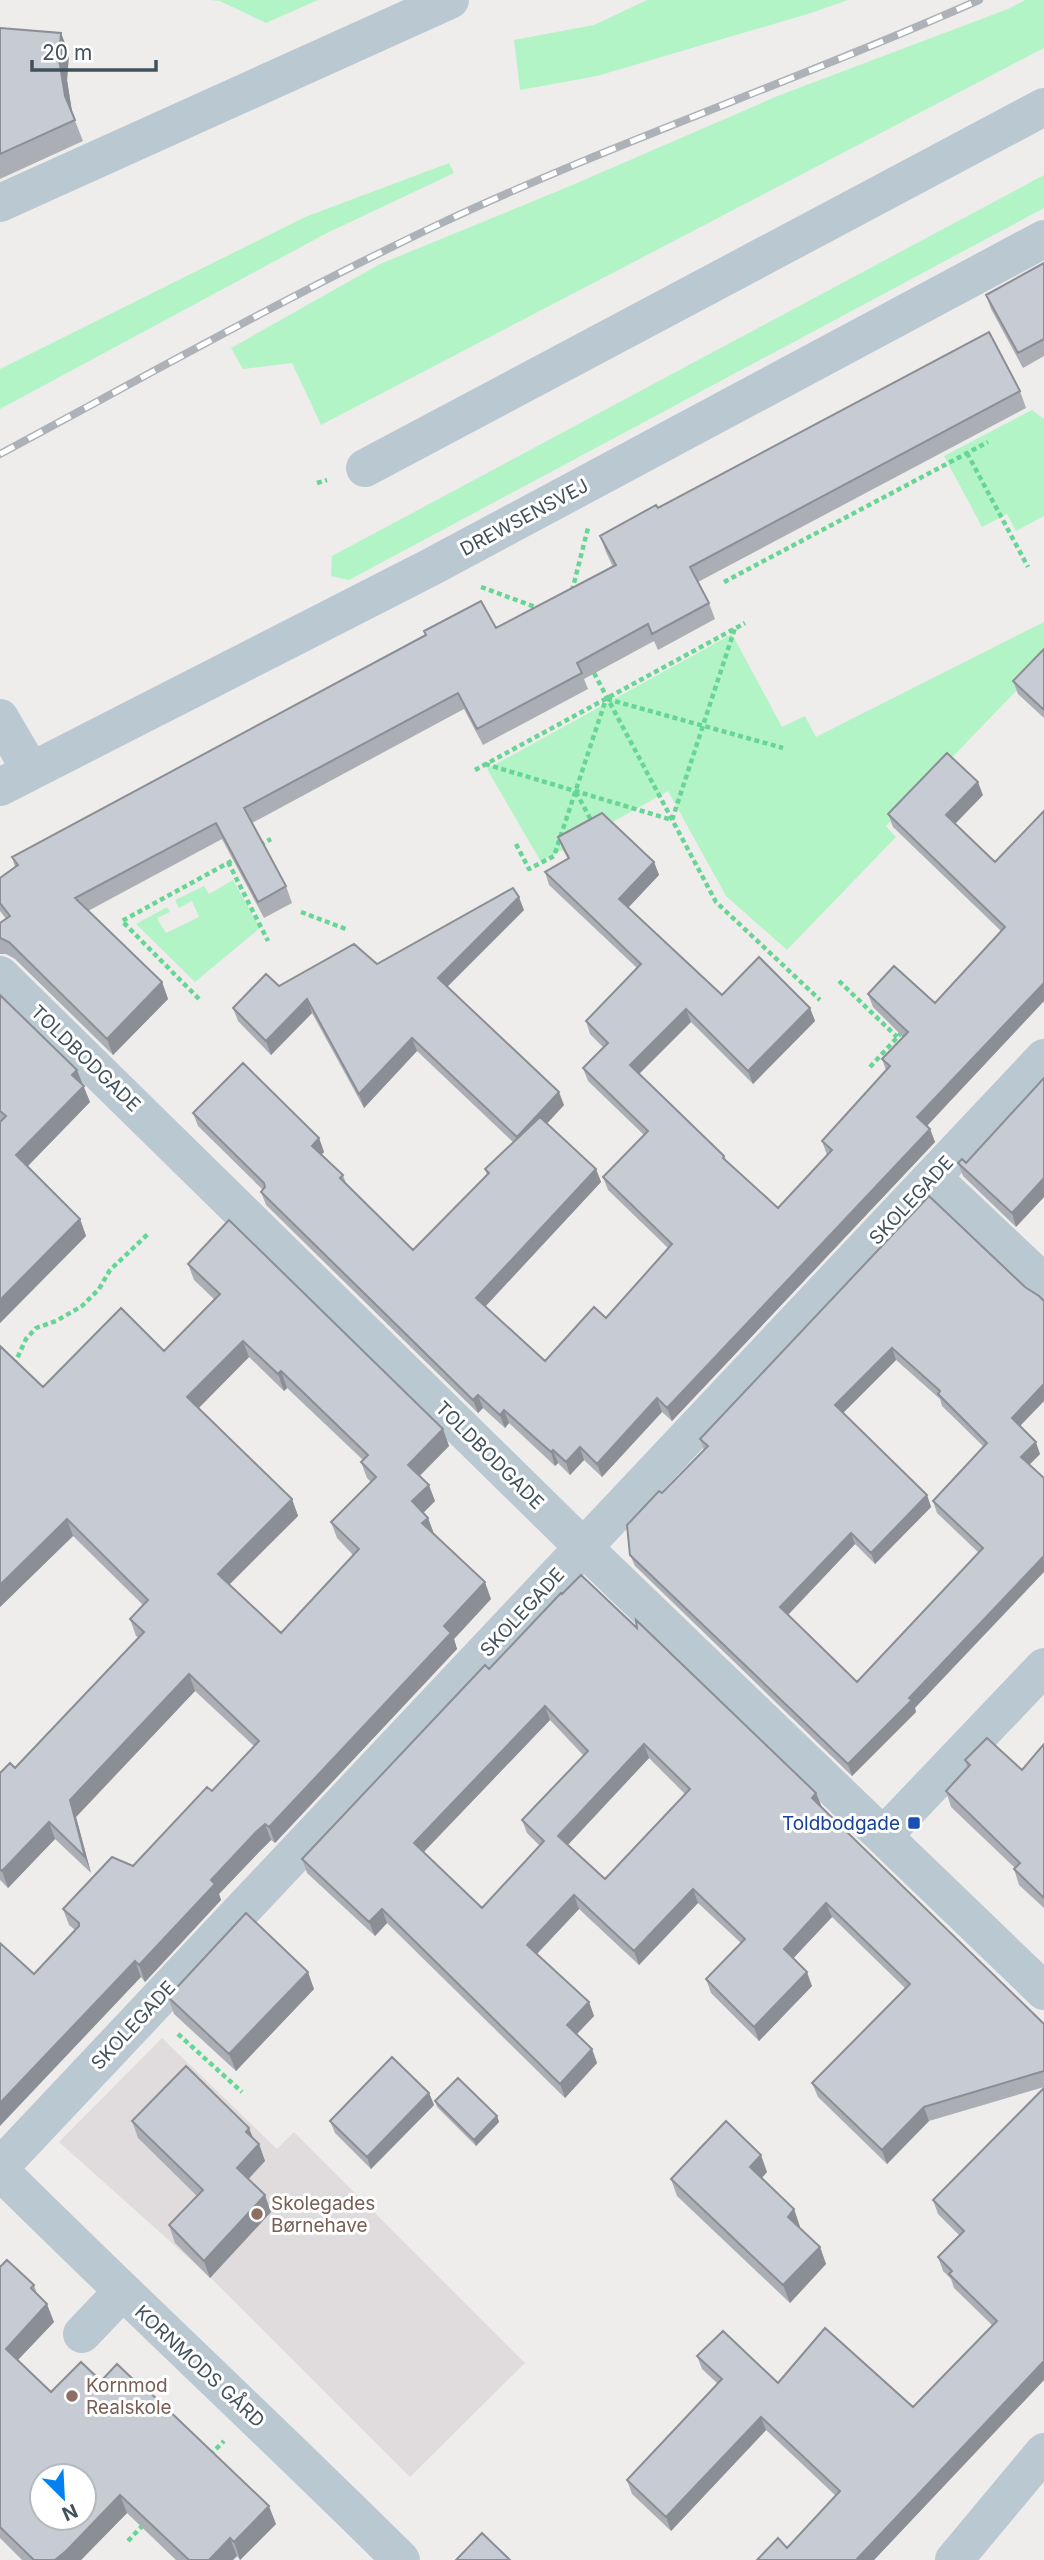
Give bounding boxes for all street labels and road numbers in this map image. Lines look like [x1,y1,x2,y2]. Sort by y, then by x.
street label: DREWSENSVEJ [456,474,592,561]
street label: TOLDBODGADE [26,1000,145,1116]
street label: SKOLEGADE [864,1151,958,1250]
street label: TOLDBODGADE [431,1397,548,1514]
street label: SKOLEGADE [475,1563,569,1662]
street label: SKOLEGADE [86,1976,180,2075]
street label: KORNMODS GÅRD [130,2299,271,2432]

